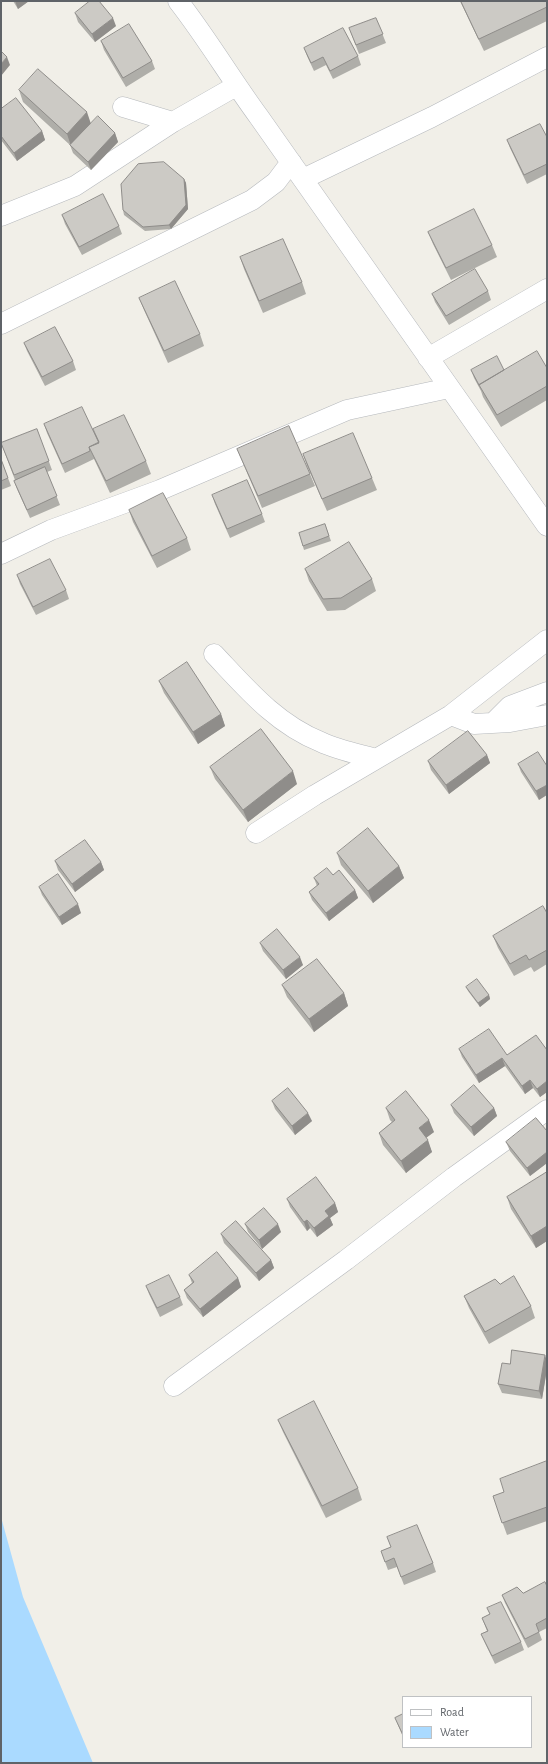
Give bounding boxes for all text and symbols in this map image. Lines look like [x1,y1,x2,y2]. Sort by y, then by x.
legend [402,1696,532,1748]
text: Road [440,1706,464,1718]
text: Water [440,1726,469,1738]

